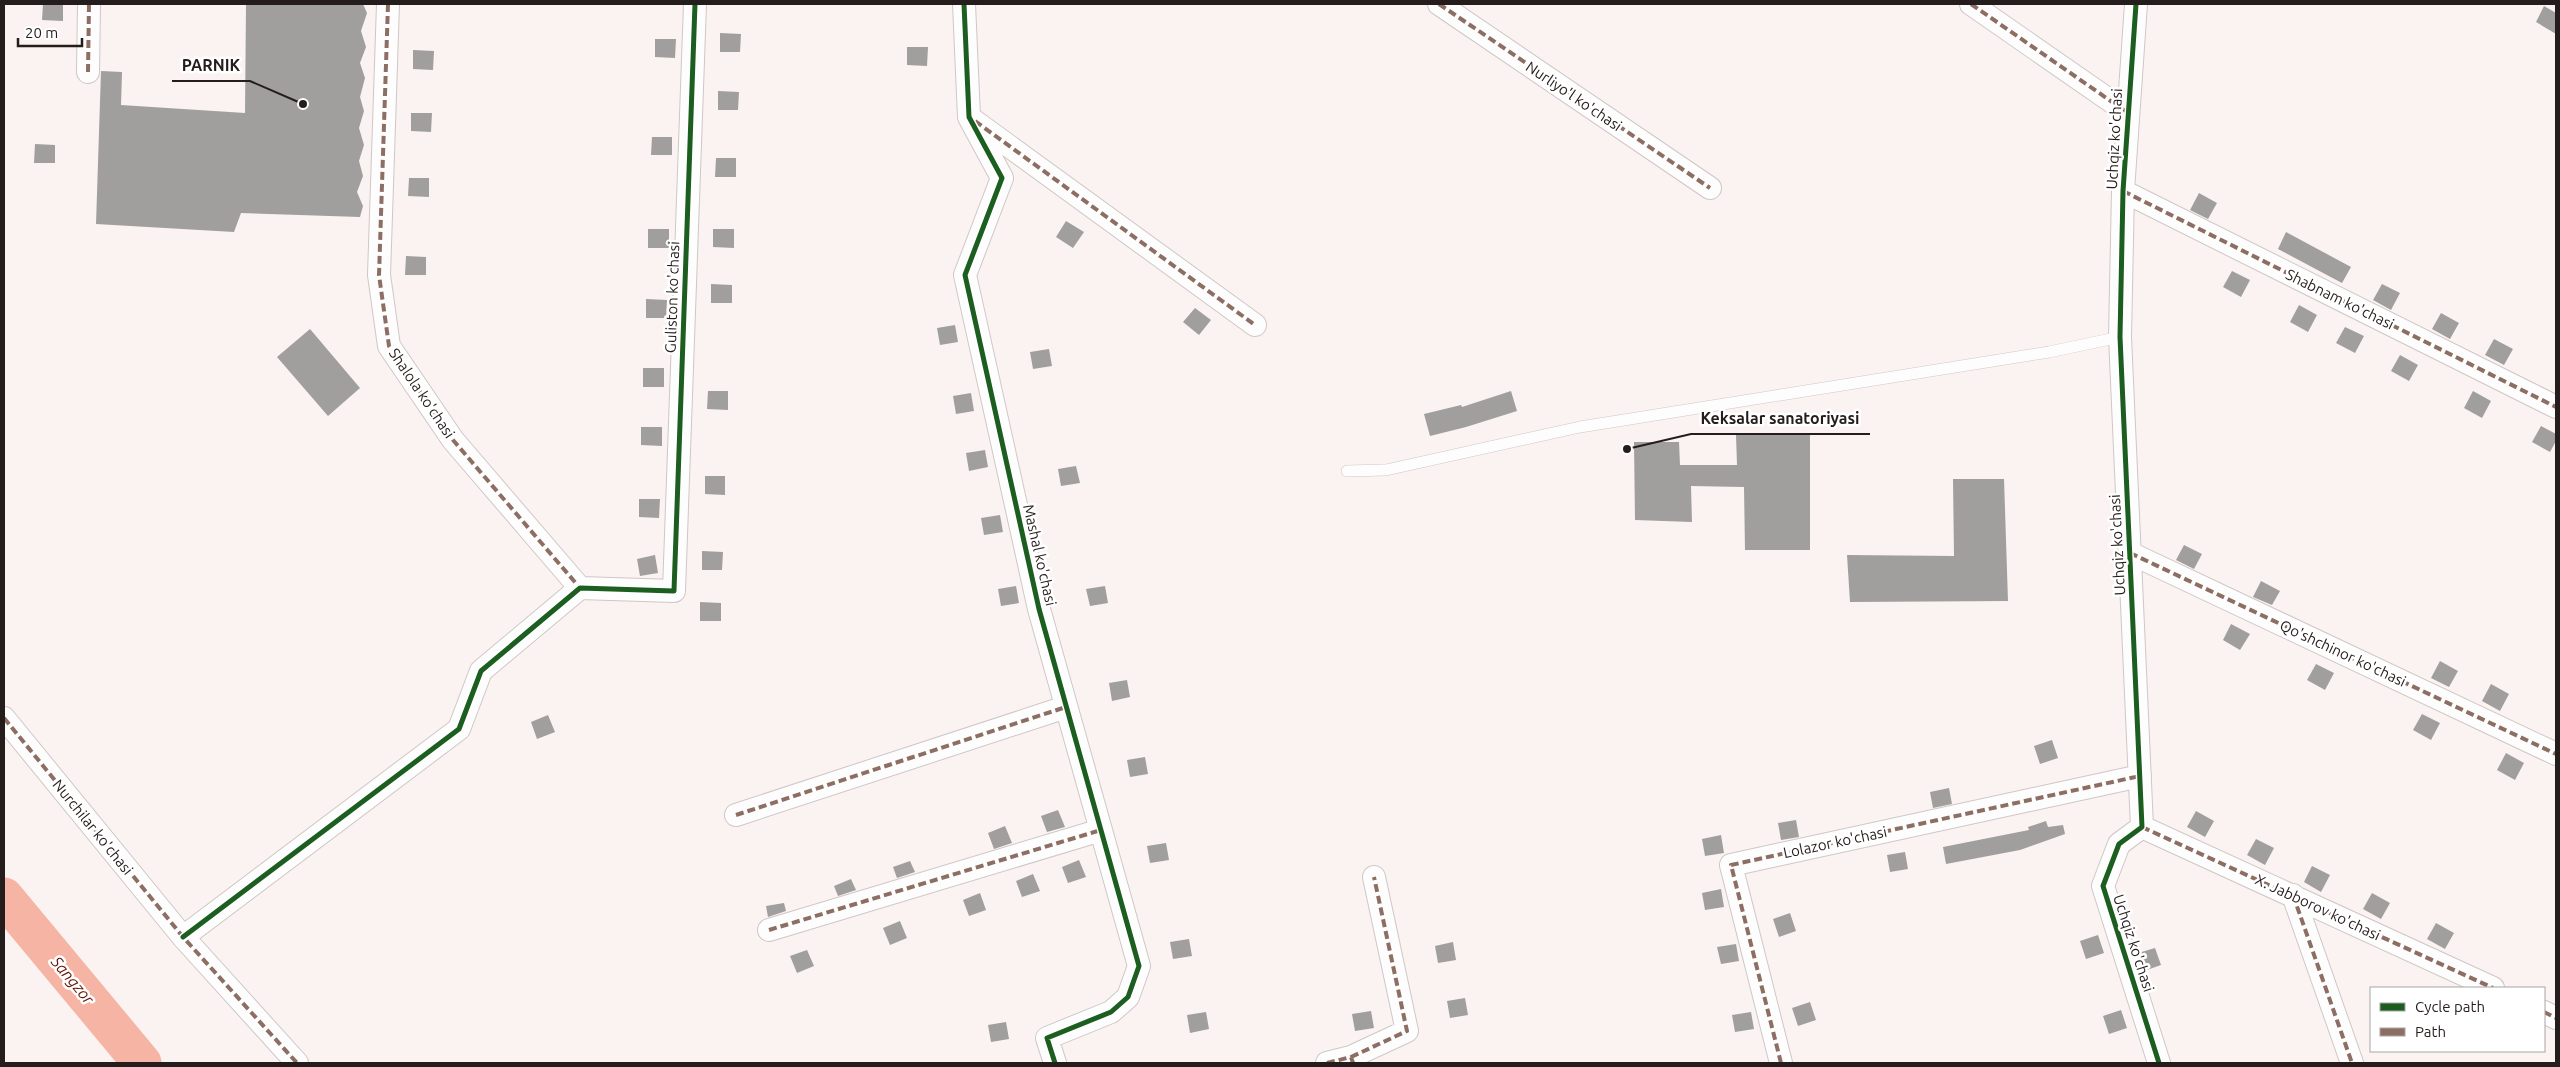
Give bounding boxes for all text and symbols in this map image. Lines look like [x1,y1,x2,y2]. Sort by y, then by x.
scale bar [18,15,81,47]
text: 20 m [25,24,58,41]
callout: PARNIK [172,50,250,81]
text: PARNIK [182,56,240,74]
street label: Nurliyo'l ko'chasi [1523,58,1625,134]
street label: Uchqiz ko'chasi [2103,88,2125,190]
street label: Guliston ko'chasi [662,241,682,353]
street label: Shabnam ko'chasi [2283,265,2397,333]
street label: Shalola ko'chasi [386,345,458,441]
callout: Keksalar sanatoriyasi [1691,403,1870,434]
text: Keksalar sanatoriyasi [1700,409,1860,427]
street label: Uchqiz ko'chasi [2106,494,2128,596]
street label: Mashal ko'chasi [1020,503,1060,607]
street label: Qo'shchinor ko'chasi [2277,616,2409,690]
street label: Nurchilar ko'chasi [49,776,137,878]
street label: Lolazor ko'chasi [1782,823,1888,861]
street label: X. Jabborov ko'chasi [2253,871,2383,943]
street label: Uchqiz ko'chasi [2110,892,2158,994]
water label: Sangzor [47,952,99,1008]
legend [2370,987,2545,1052]
text: Cycle path [2415,998,2485,1015]
text: Path [2415,1023,2446,1040]

